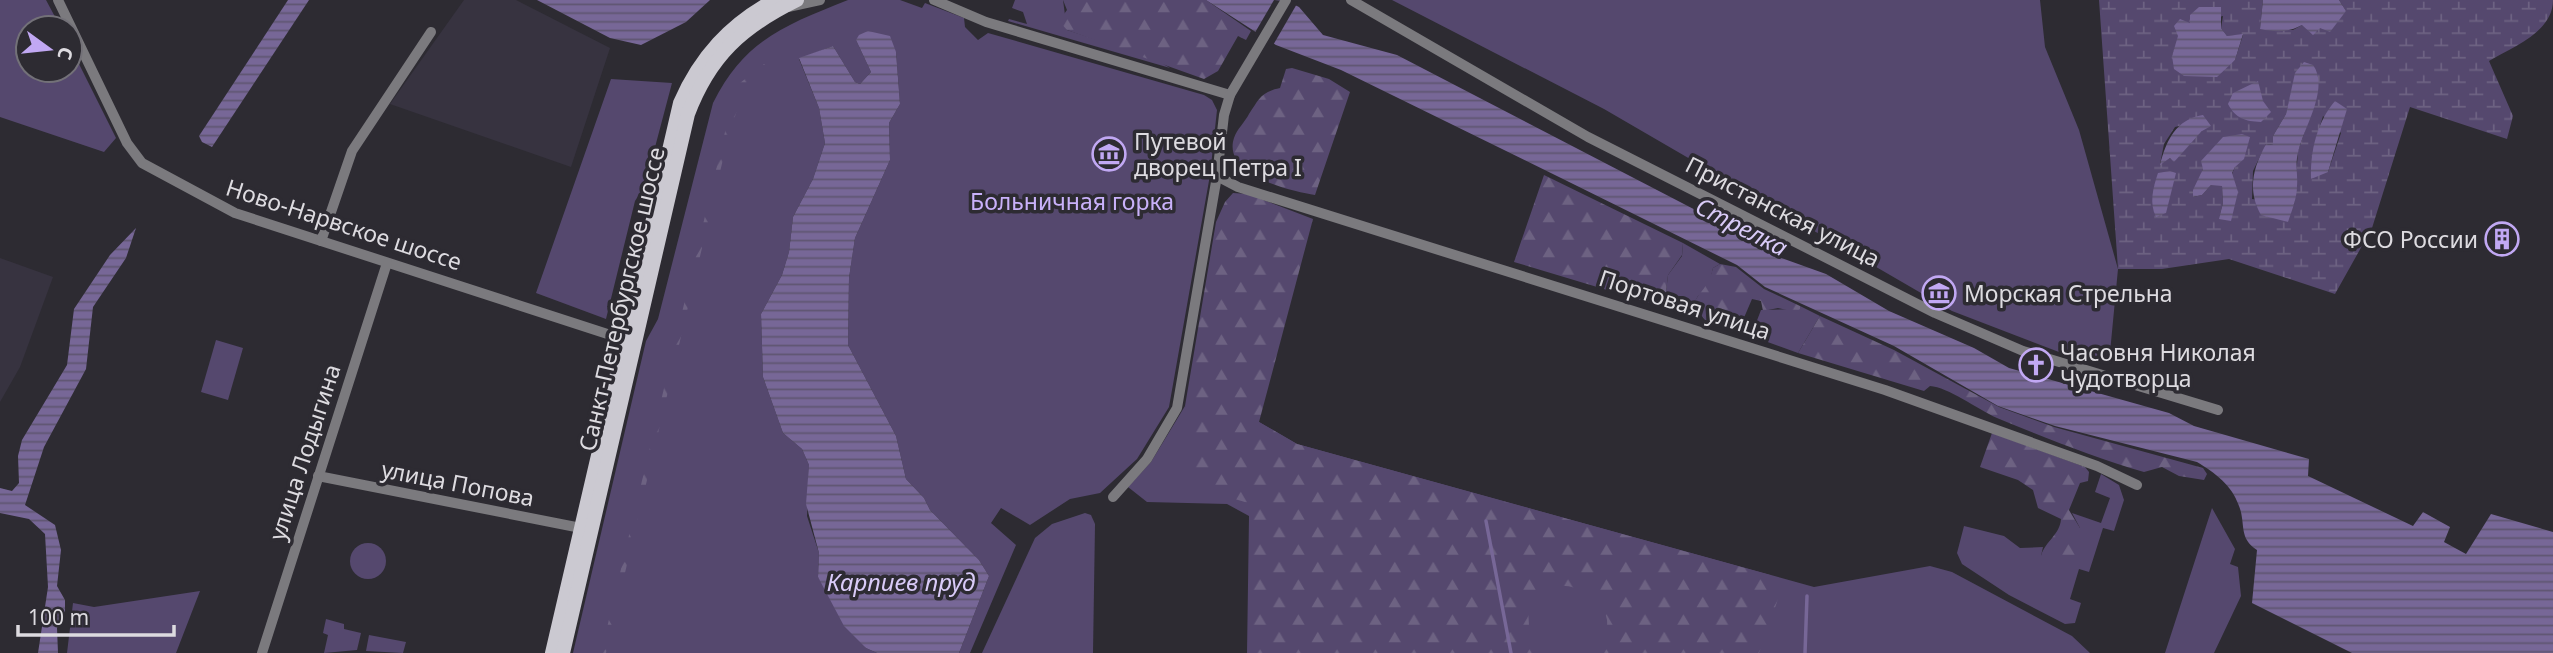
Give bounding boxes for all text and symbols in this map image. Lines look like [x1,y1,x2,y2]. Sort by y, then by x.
north arrow [14,14,84,84]
text: С [51,44,80,63]
place label: Путевой дворец Петра I [1134,125,1302,183]
museum icon: Путевой дворец Петра I [1090,135,1128,173]
street label: Санкт-Петербургское шоссе [570,144,672,454]
street label: Пристанская улица [1680,148,1886,274]
street label: Ново-Нарвское шоссе [222,171,466,277]
park label: Больничная горка [970,185,1174,217]
water label: Стрелка [1690,189,1794,263]
building icon: ФСО России [2483,220,2521,258]
place label: ФСО России [2343,223,2478,255]
street label: Портовая улица [1595,261,1775,347]
museum icon: Морская Стрельна [1920,274,1958,312]
place label: Морская Стрельна [1964,277,2173,309]
place label: Часовня Николая Чудотворца [2060,336,2256,394]
church icon: Часовня Николая Чудотворца [2017,346,2055,384]
street label: улица Лодыгина [260,360,348,544]
street label: улица Попова [379,452,537,514]
water label: Карпиев пруд [827,565,975,598]
scale bar [18,594,173,638]
text: 100 m [28,603,89,631]

